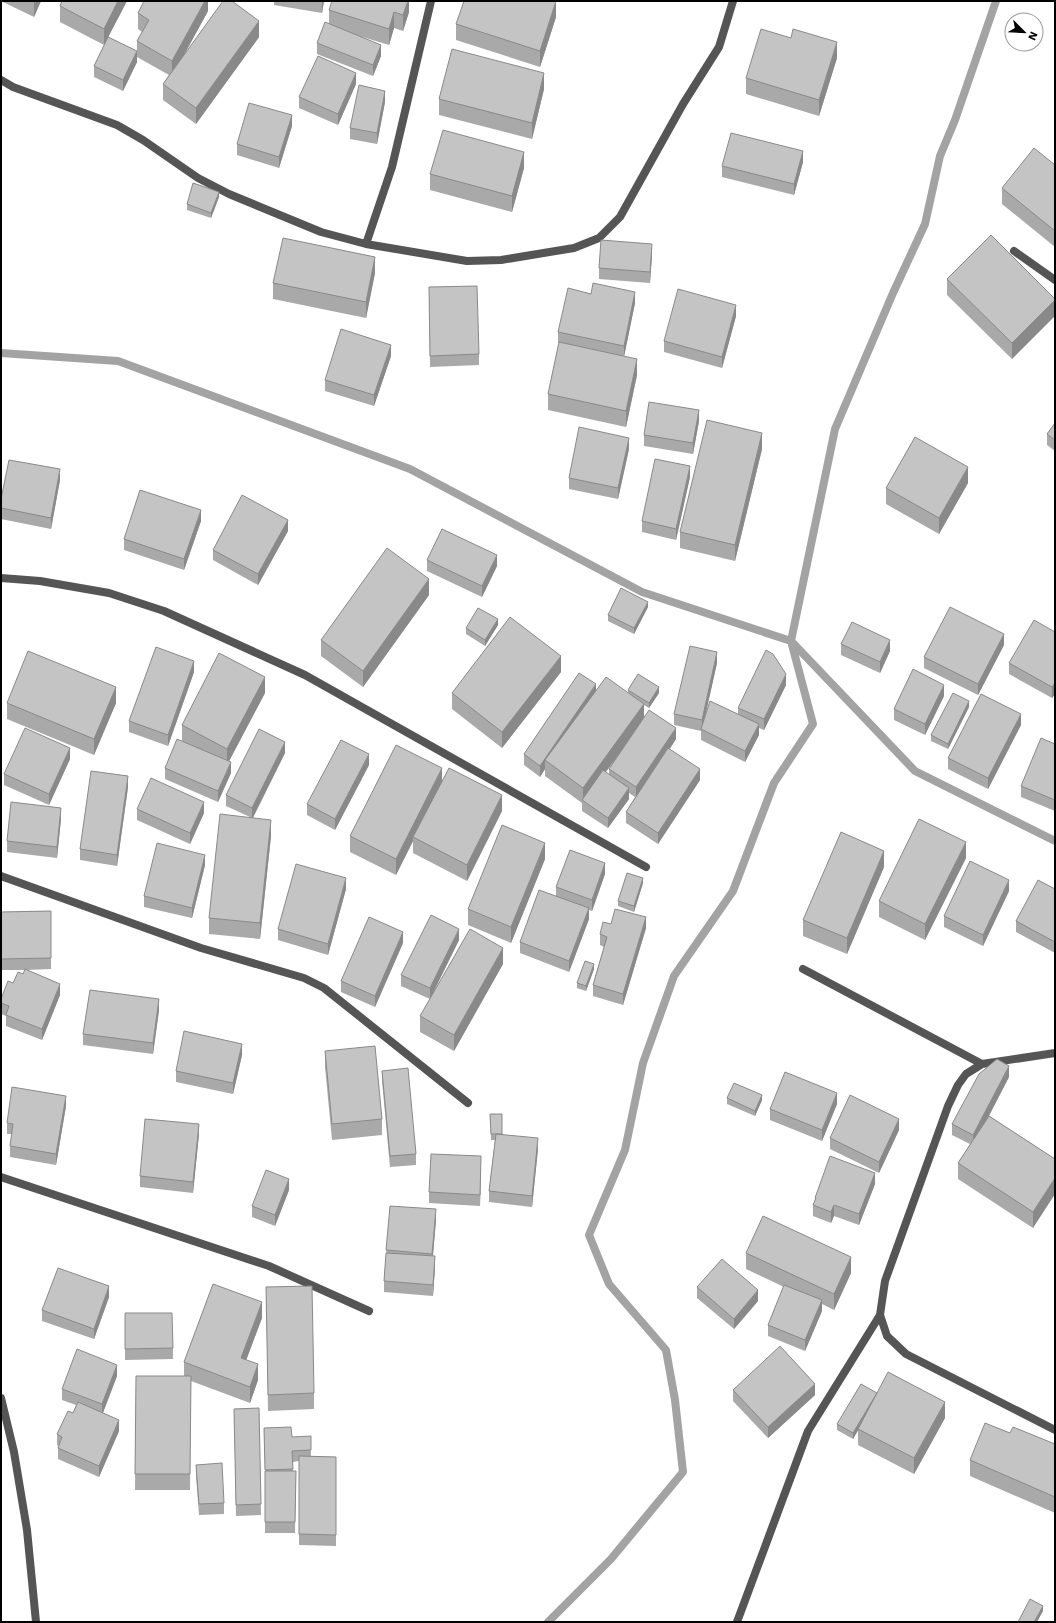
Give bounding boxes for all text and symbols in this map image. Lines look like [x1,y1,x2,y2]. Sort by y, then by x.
north arrow [1004,12,1044,52]
text: N [1025,29,1040,42]

